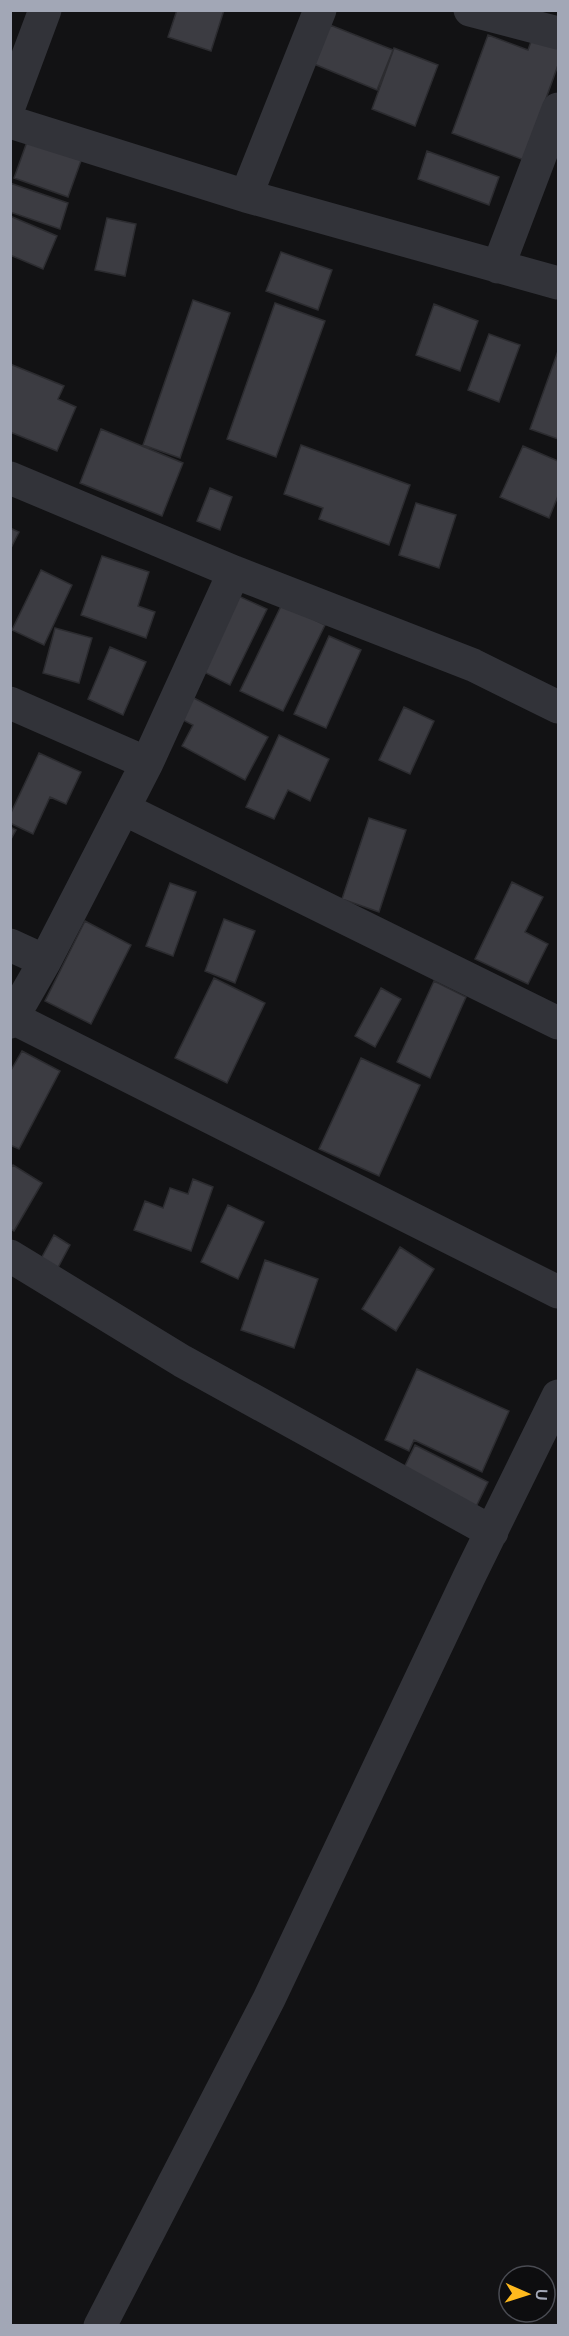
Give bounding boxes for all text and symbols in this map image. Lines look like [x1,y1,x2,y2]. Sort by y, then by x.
north arrow [497,2264,557,2324]
text: U [530,2288,552,2301]

